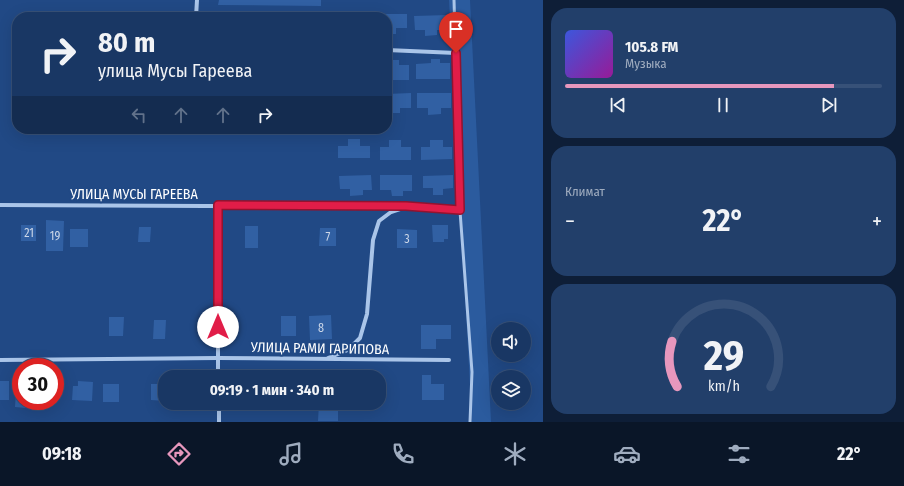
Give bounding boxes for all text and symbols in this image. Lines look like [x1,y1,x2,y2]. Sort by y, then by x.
pin [439,12,473,53]
icon: arrive [445,18,467,40]
text: 80 m [98,26,155,59]
icon: right [32,28,84,80]
text: 105.8 FM [625,38,678,56]
text: Музыка [625,56,667,71]
text: улица Мусы Гареева [98,60,252,82]
icon: previous [607,94,629,116]
icon: pause [712,94,734,116]
icon: next [818,94,840,116]
icon: left [128,104,150,126]
icon: ahead [170,104,192,126]
icon: ahead [212,104,234,126]
icon: right [254,104,276,126]
text: Климат [565,184,605,199]
street label: УЛИЦА МУСЫ ГАРЕЕВА [69,186,198,203]
text: 22° [703,203,744,239]
text: − [565,208,575,235]
text: + [872,208,882,235]
house number: 21 [24,226,34,240]
house number: 19 [50,229,60,243]
house number: 7 [326,230,331,244]
house number: 3 [404,232,410,246]
position arrow [197,306,239,348]
house number: 8 [318,321,324,335]
map controls [491,322,531,410]
button: sound [491,322,531,362]
text: 29 [702,331,744,381]
street label: УЛИЦА РАМИ ГАРИПОВА [250,339,390,358]
speed limit sign: 30 [12,358,64,410]
button: layers [491,370,531,410]
text: km/h [708,378,739,395]
text: 09:19 · 1 мин · 340 m [210,381,334,399]
icon: directions [165,440,193,468]
icon: music [277,440,305,468]
icon: phone [389,440,417,468]
icon: climate [501,440,529,468]
icon: car [613,440,641,468]
icon: filters [725,440,753,468]
text: 09:18 [42,443,82,465]
text: 22° [837,443,862,465]

